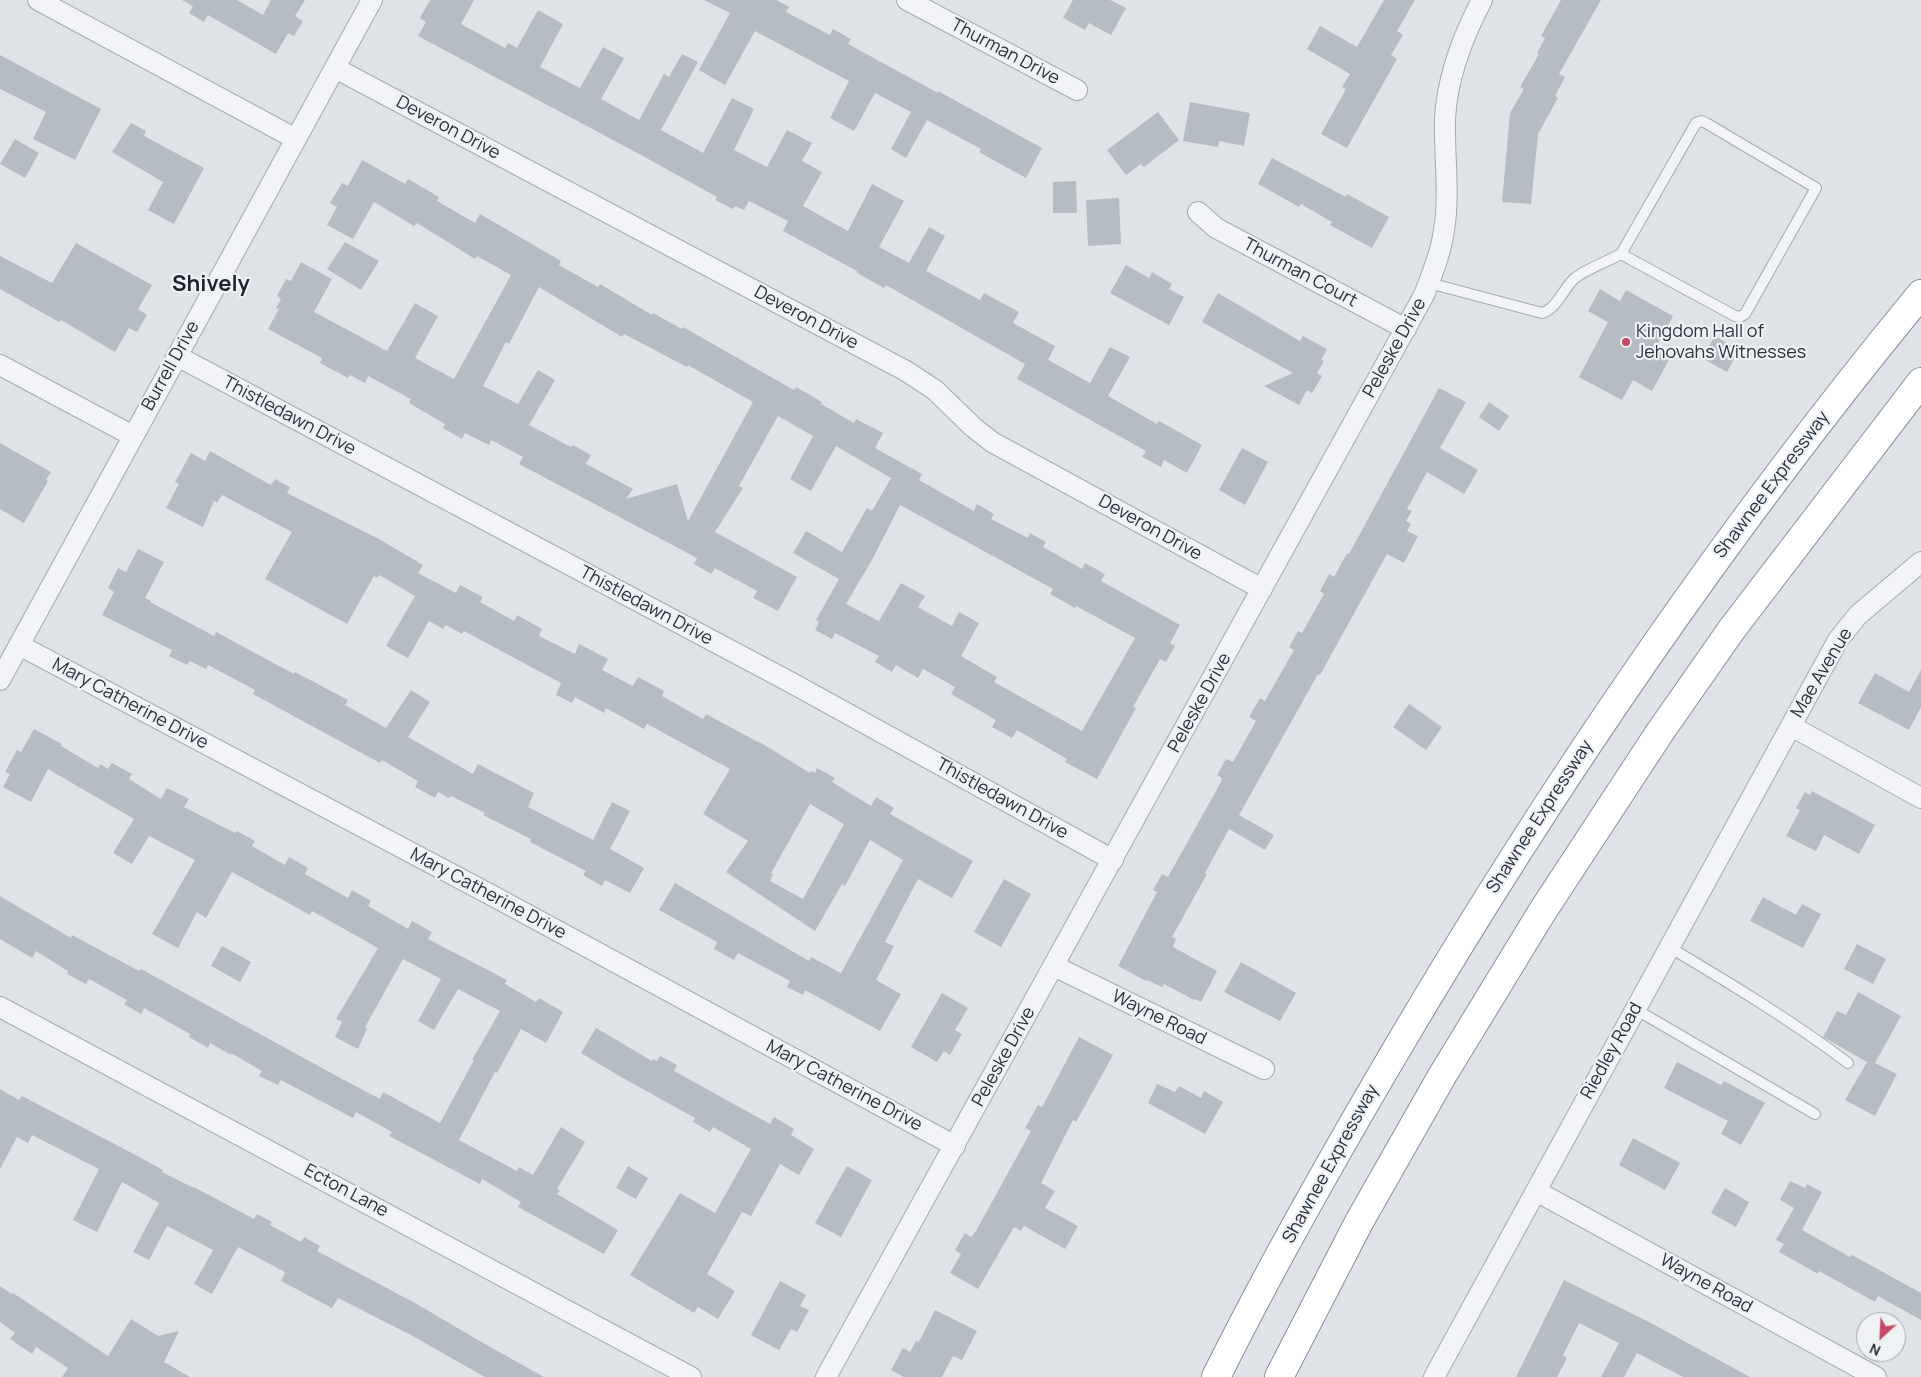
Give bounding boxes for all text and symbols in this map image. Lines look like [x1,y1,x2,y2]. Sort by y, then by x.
street label: Thurman Drive [947,14,1063,90]
street label: Deveron Drive [392,91,504,165]
street label: Thurman Court [1239,234,1361,312]
district label: Shively [172,272,250,298]
street label: Deveron Drive [750,281,862,355]
street label: Peleske Drive [1359,294,1431,402]
street label: Burrell Drive [138,317,204,415]
place label: Kingdom Hall of Jehovahs Witnesses [1636,321,1806,364]
marker: Kingdom Hall of Jehovahs Witnesses [1620,336,1632,348]
street label: Thistledawn Drive [219,372,359,460]
street label: Shawnee Expressway [1710,407,1834,563]
street label: Deveron Drive [1095,491,1205,565]
street label: Thistledawn Drive [576,562,716,650]
street label: Mae Avenue [1787,624,1857,722]
street label: Peleske Drive [1164,649,1236,757]
street label: Mary Catherine Drive [48,654,212,754]
street label: Shawnee Expressway [1482,736,1598,898]
street label: Thistledawn Drive [932,754,1072,844]
street label: Mary Catherine Drive [406,844,570,944]
street label: Wayne Road [1108,986,1210,1050]
street label: Riedley Road [1577,999,1647,1103]
street label: Peleske Drive [968,1003,1040,1111]
street label: Mary Catherine Drive [762,1036,926,1136]
street label: Shawnee Expressway [1278,1081,1384,1247]
street label: Ecton Lane [300,1160,392,1222]
street label: Wayne Road [1656,1250,1756,1318]
north arrow [1856,1312,1906,1362]
text: N [1866,1339,1883,1361]

